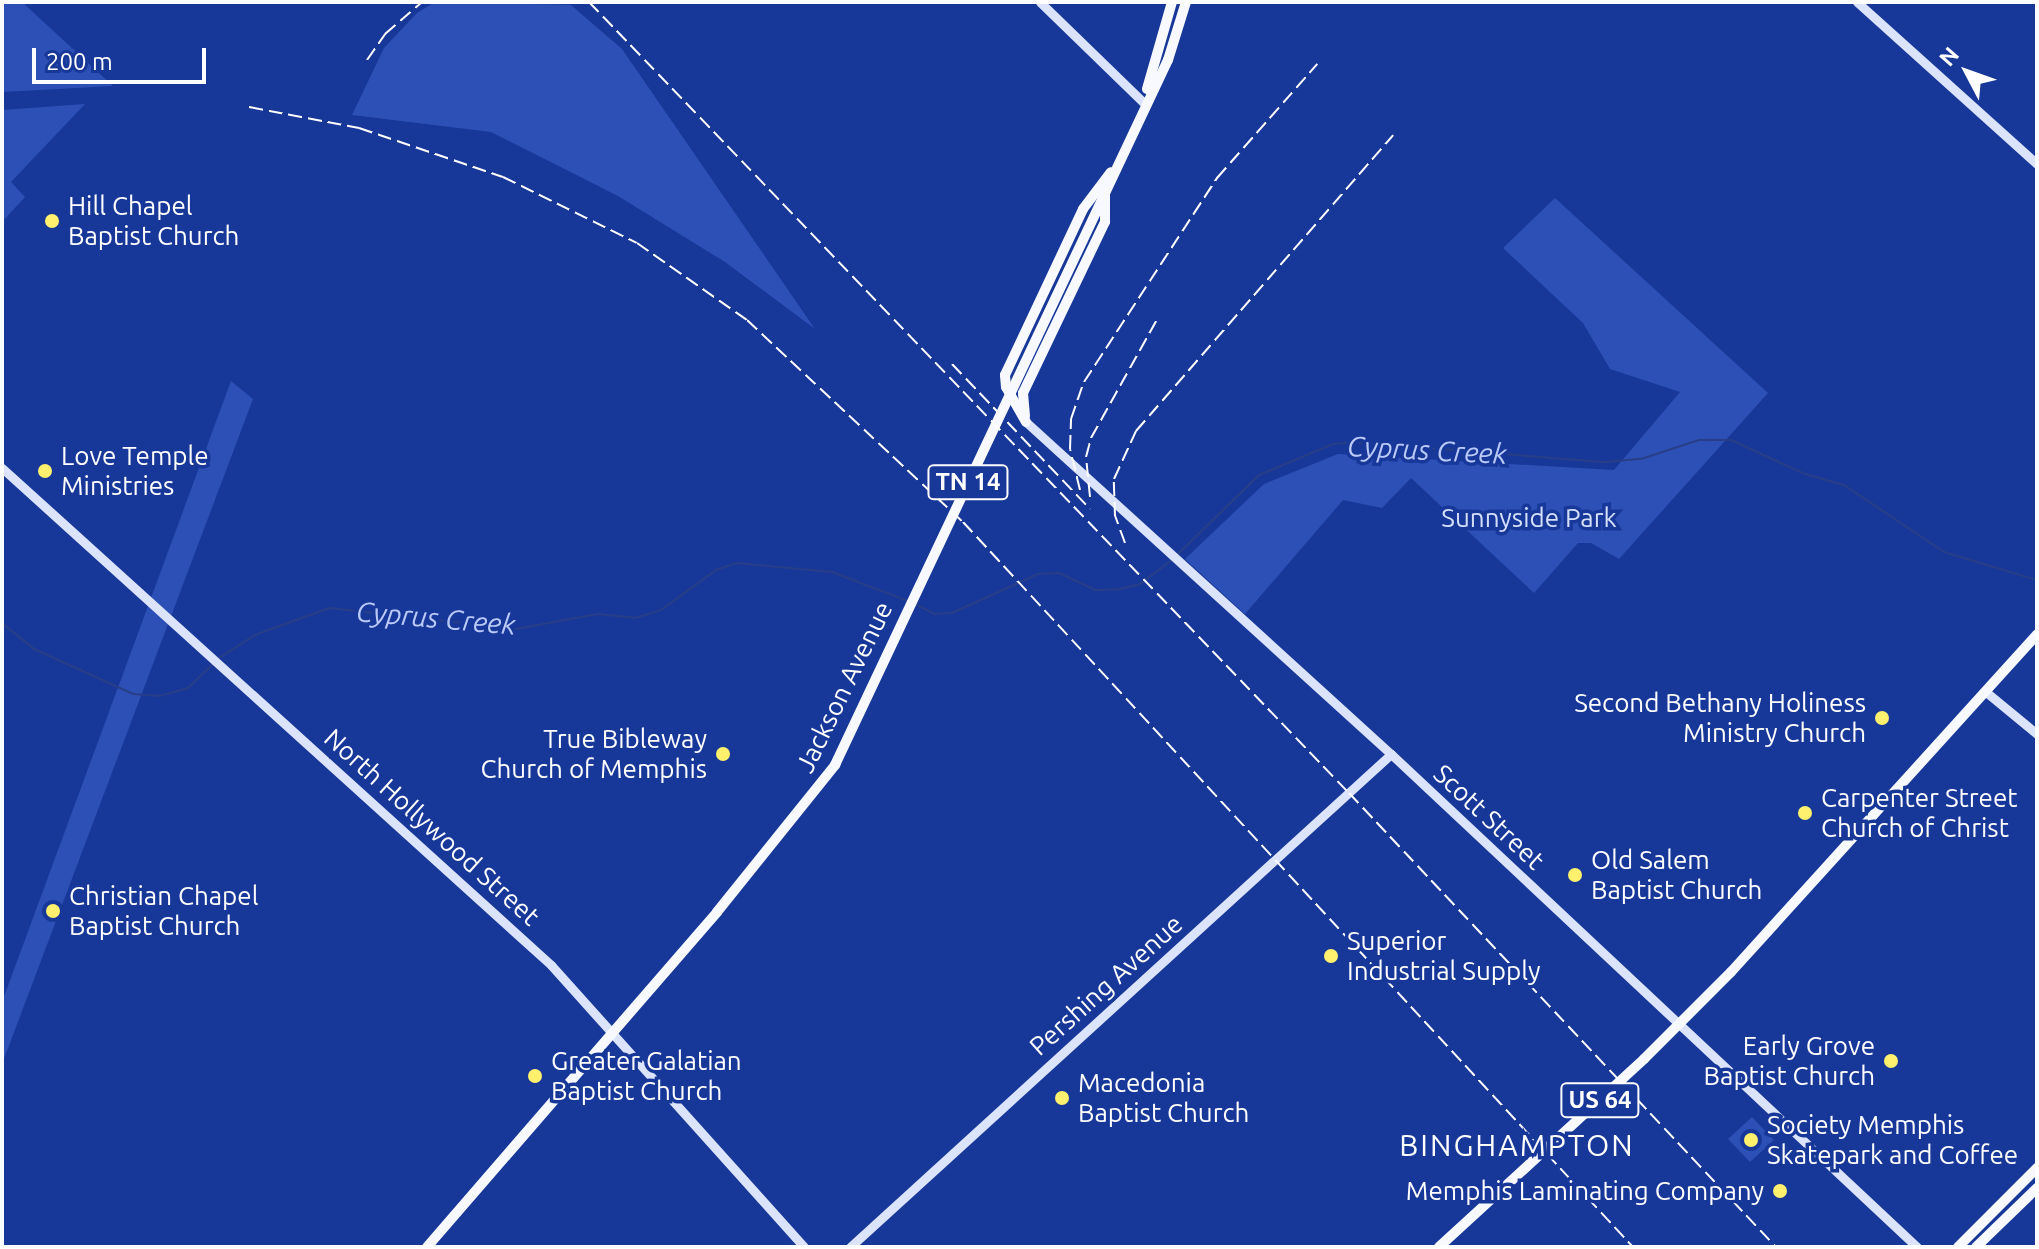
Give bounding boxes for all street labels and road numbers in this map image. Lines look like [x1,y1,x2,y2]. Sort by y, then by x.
road number: TN 14 [926,462,1010,502]
street label: Jackson Avenue [789,596,899,778]
street label: North Hollywood Street [318,722,546,932]
street label: Scott Street [1427,758,1551,876]
street label: Pershing Avenue [1023,908,1189,1062]
road number: US 64 [1560,1080,1640,1120]

